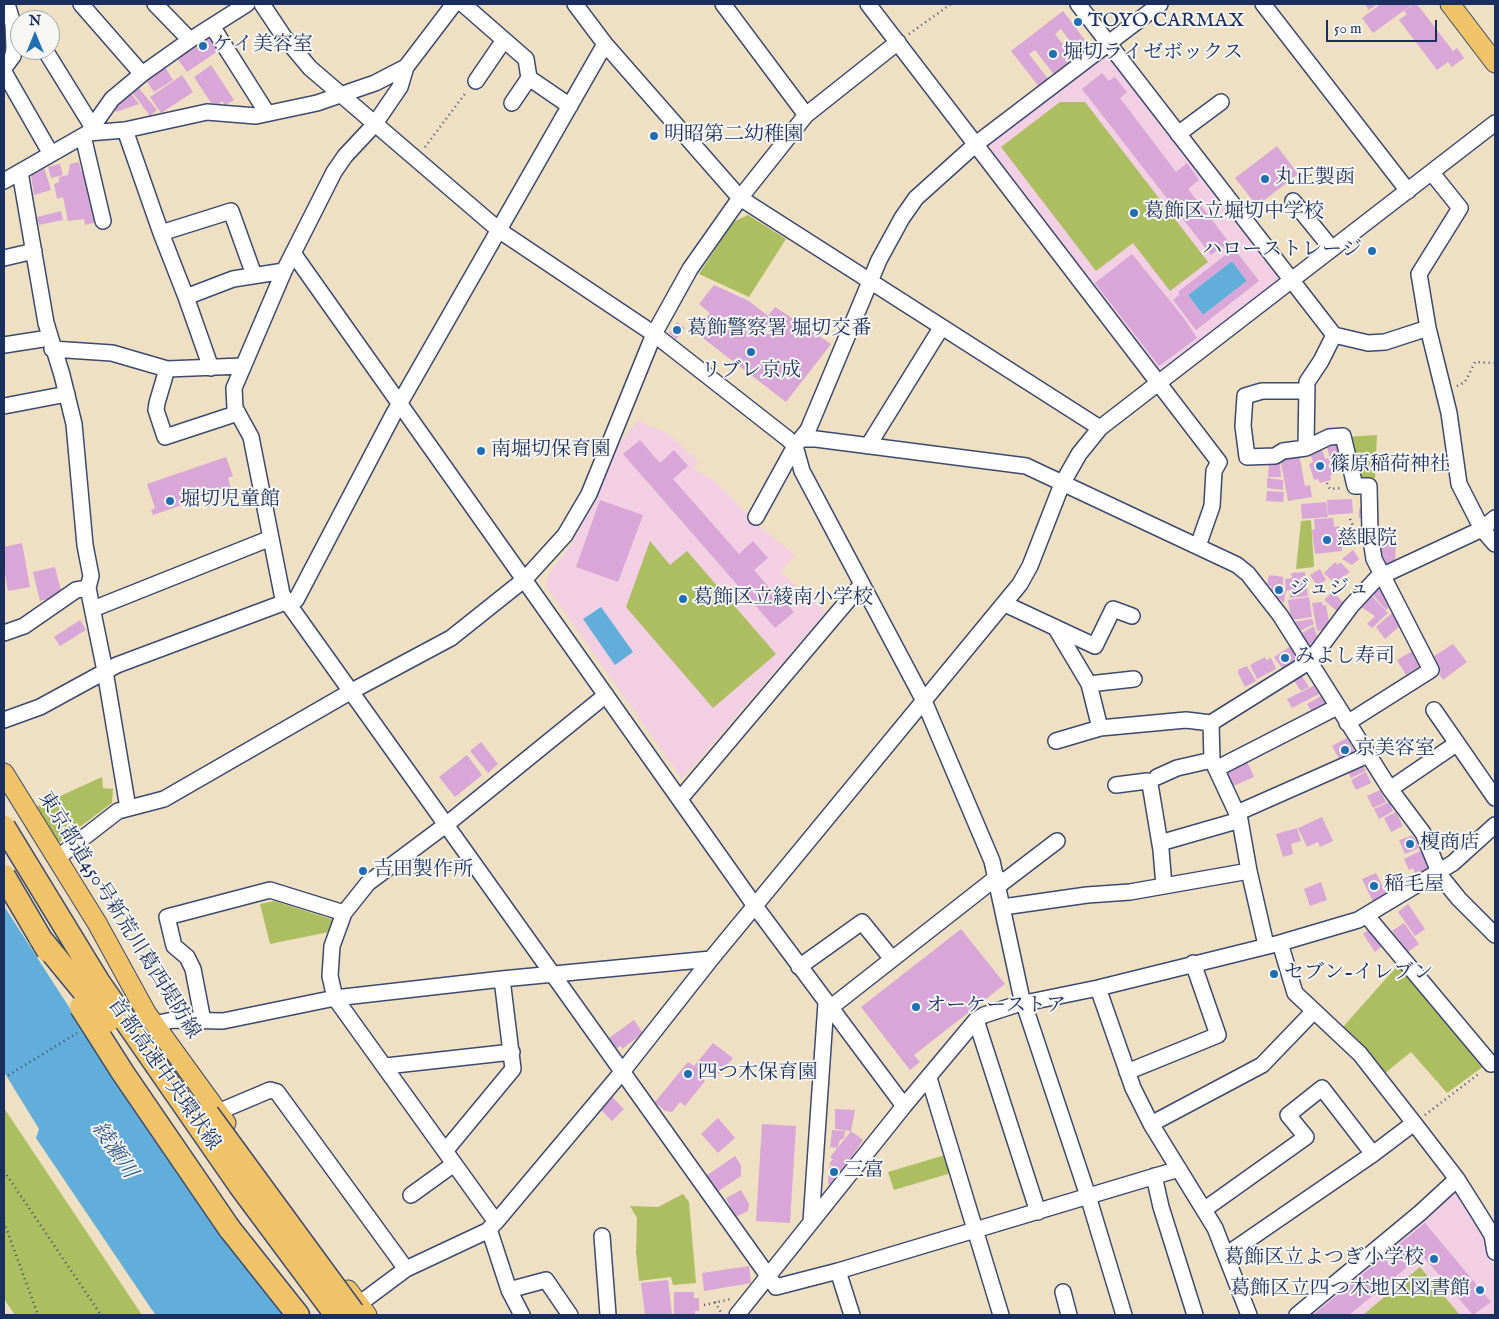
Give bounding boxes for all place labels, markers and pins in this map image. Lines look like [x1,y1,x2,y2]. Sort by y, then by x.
place label: TOYO CARMAX [1088,10,1244,34]
marker: TOYO CARMAX [1072,16,1084,28]
place label: ケイ美容室 [213,34,313,58]
marker: ケイ美容室 [197,40,209,52]
place label: 堀切ライゼボックス [1063,42,1243,66]
marker: 堀切ライゼボックス [1047,48,1059,60]
place label: 明昭第二幼稚園 [664,124,804,148]
marker: 明昭第二幼稚園 [648,130,660,142]
place label: 丸正製函 [1275,167,1355,191]
marker: 丸正製函 [1259,173,1271,185]
place label: 葛飾区立堀切中学校 [1144,201,1324,225]
marker: 葛飾区立堀切中学校 [1128,207,1140,219]
place label: ハローストレージ [1202,239,1362,263]
marker: ハローストレージ [1366,245,1378,257]
place label: 葛飾警察署 堀切交番 [687,318,871,342]
marker: 葛飾警察署 堀切交番 [671,324,683,336]
marker: リブレ京成 [745,346,757,358]
place label: リブレ京成 [701,360,801,384]
place label: 南堀切保育園 [491,439,611,463]
marker: 南堀切保育園 [475,445,487,457]
place label: 篠原稲荷神社 [1330,454,1450,478]
marker: 篠原稲荷神社 [1314,460,1326,472]
place label: 堀切児童館 [180,489,280,513]
marker: 堀切児童館 [164,495,176,507]
place label: 慈眼院 [1337,528,1397,552]
marker: 慈眼院 [1321,534,1333,546]
place label: ジュジュ [1289,578,1369,602]
marker: ジュジュ [1273,584,1285,596]
place label: 葛飾区立綾南小学校 [693,587,873,611]
marker: 葛飾区立綾南小学校 [677,593,689,605]
place label: みよし寿司 [1295,646,1395,670]
marker: みよし寿司 [1279,652,1291,664]
place label: 京美容室 [1355,738,1435,762]
marker: 京美容室 [1339,744,1351,756]
place label: 榎商店 [1420,832,1480,856]
marker: 榎商店 [1404,838,1416,850]
place label: 吉田製作所 [373,859,473,883]
marker: 吉田製作所 [357,865,369,877]
place label: 稲毛屋 [1384,874,1444,898]
marker: 稲毛屋 [1368,880,1380,892]
place label: セブン-イレブン [1284,962,1433,986]
marker: セブン-イレブン [1268,968,1280,980]
place label: オーケーストア [926,995,1066,1019]
marker: オーケーストア [910,1001,922,1013]
place label: 四つ木保育園 [698,1062,818,1086]
marker: 四つ木保育園 [682,1068,694,1080]
place label: 三富 [844,1160,884,1184]
marker: 三富 [828,1166,840,1178]
place label: 葛飾区立よつぎ小学校 [1224,1247,1424,1271]
marker: 葛飾区立よつぎ小学校 [1428,1253,1440,1265]
place label: 葛飾区立四つ木地区図書館 [1230,1278,1470,1302]
marker: 葛飾区立四つ木地区図書館 [1474,1284,1486,1296]

